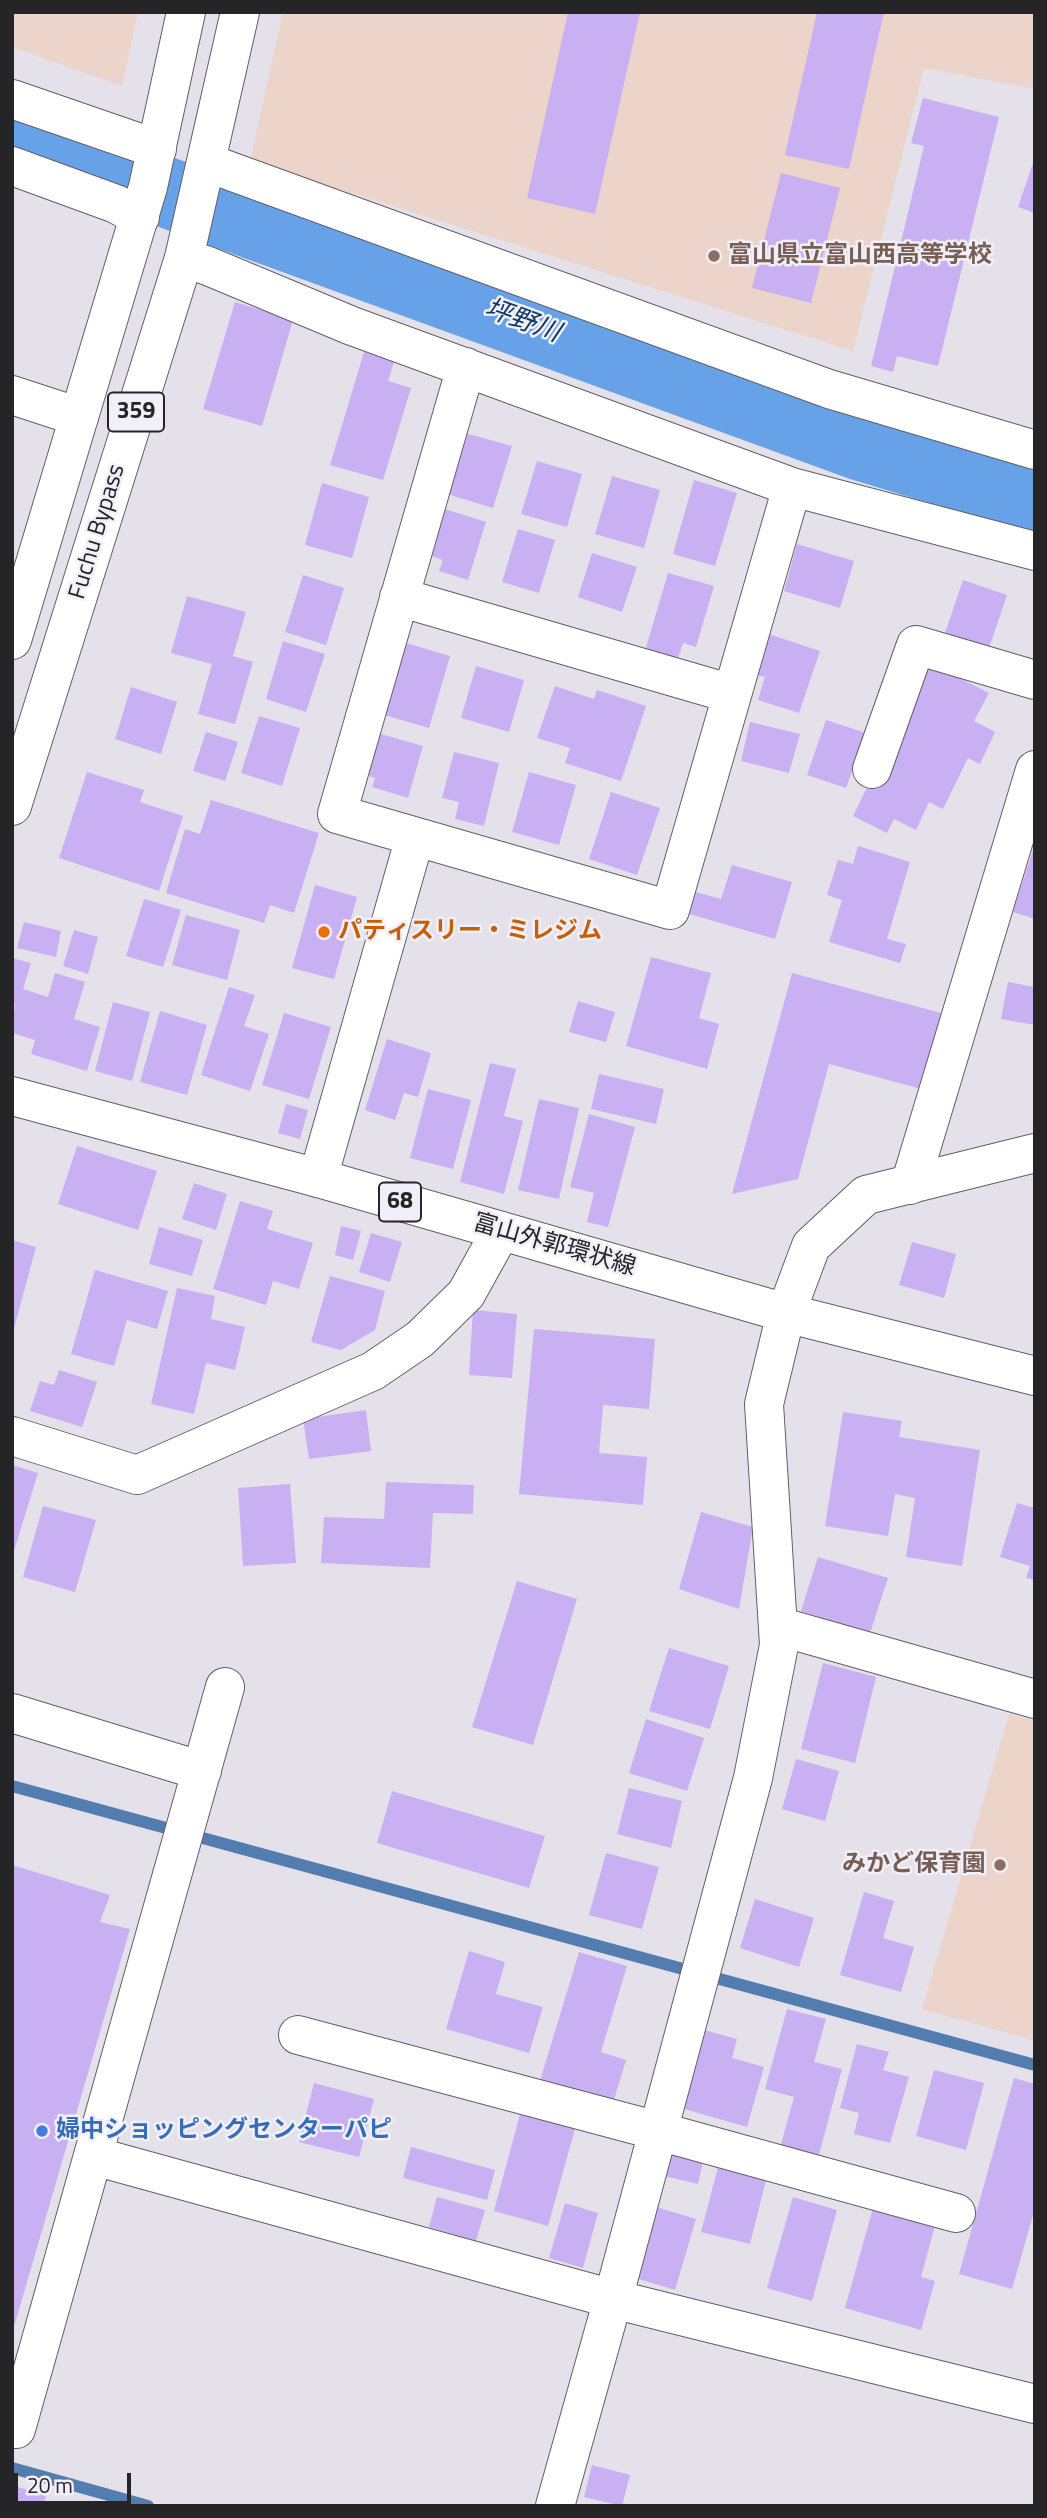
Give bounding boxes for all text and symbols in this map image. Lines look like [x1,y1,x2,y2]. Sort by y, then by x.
place label: 富山県立富山西高等学校 [728,242,992,270]
marker: 富山県立富山西高等学校 [706,248,722,264]
water label: 坪野川 [480,294,564,350]
road number: 359 [108,392,164,432]
street label: Fuchu Bypass [64,461,132,603]
place label: パティスリー・ミレジム [338,918,602,946]
marker: パティスリー・ミレジム [316,924,332,940]
road number: 68 [379,1182,421,1222]
street label: 富山外郭環状線 [469,1209,639,1283]
place label: みかど保育園 [842,1851,986,1879]
marker: みかど保育園 [992,1857,1008,1873]
place label: 婦中ショッピングセンターパピ [56,2117,392,2145]
marker: 婦中ショッピングセンターパピ [34,2123,50,2139]
scale bar [18,2458,135,2502]
text: 20 m [27,2469,73,2501]

